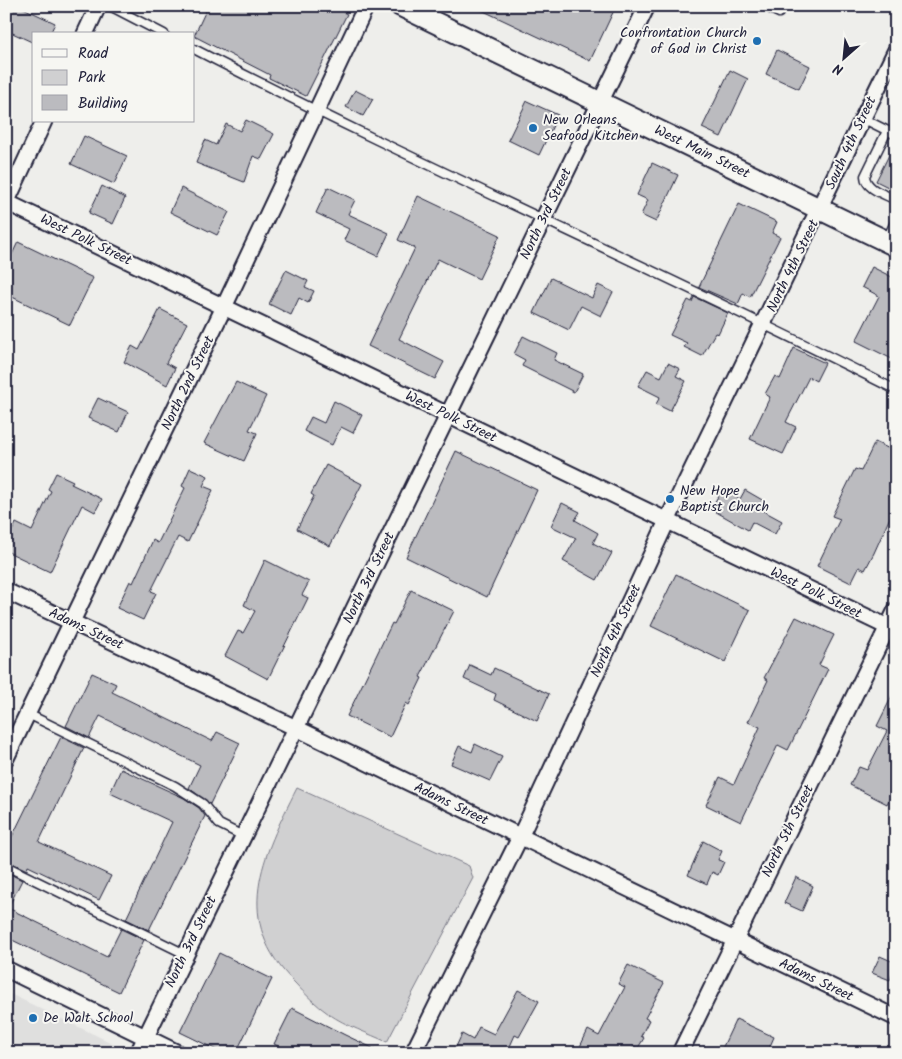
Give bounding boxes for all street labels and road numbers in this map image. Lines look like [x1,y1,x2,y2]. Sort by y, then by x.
street label: South 4th Street [820,92,883,193]
street label: West Main Street [651,119,754,185]
street label: North 3rd Street [514,164,578,264]
street label: West Polk Street [37,208,136,272]
street label: North 4th Street [761,215,825,316]
street label: North 2nd Street [156,332,221,434]
street label: West Polk Street [402,385,501,449]
street label: North 3rd Street [337,528,401,628]
street label: West Polk Street [767,561,866,625]
street label: North 4th Street [585,580,648,681]
street label: Adams Street [45,602,128,656]
street label: Adams Street [410,777,492,832]
street label: North 5th Street [756,780,820,881]
street label: North 3rd Street [159,892,223,992]
street label: Adams Street [775,953,857,1008]

